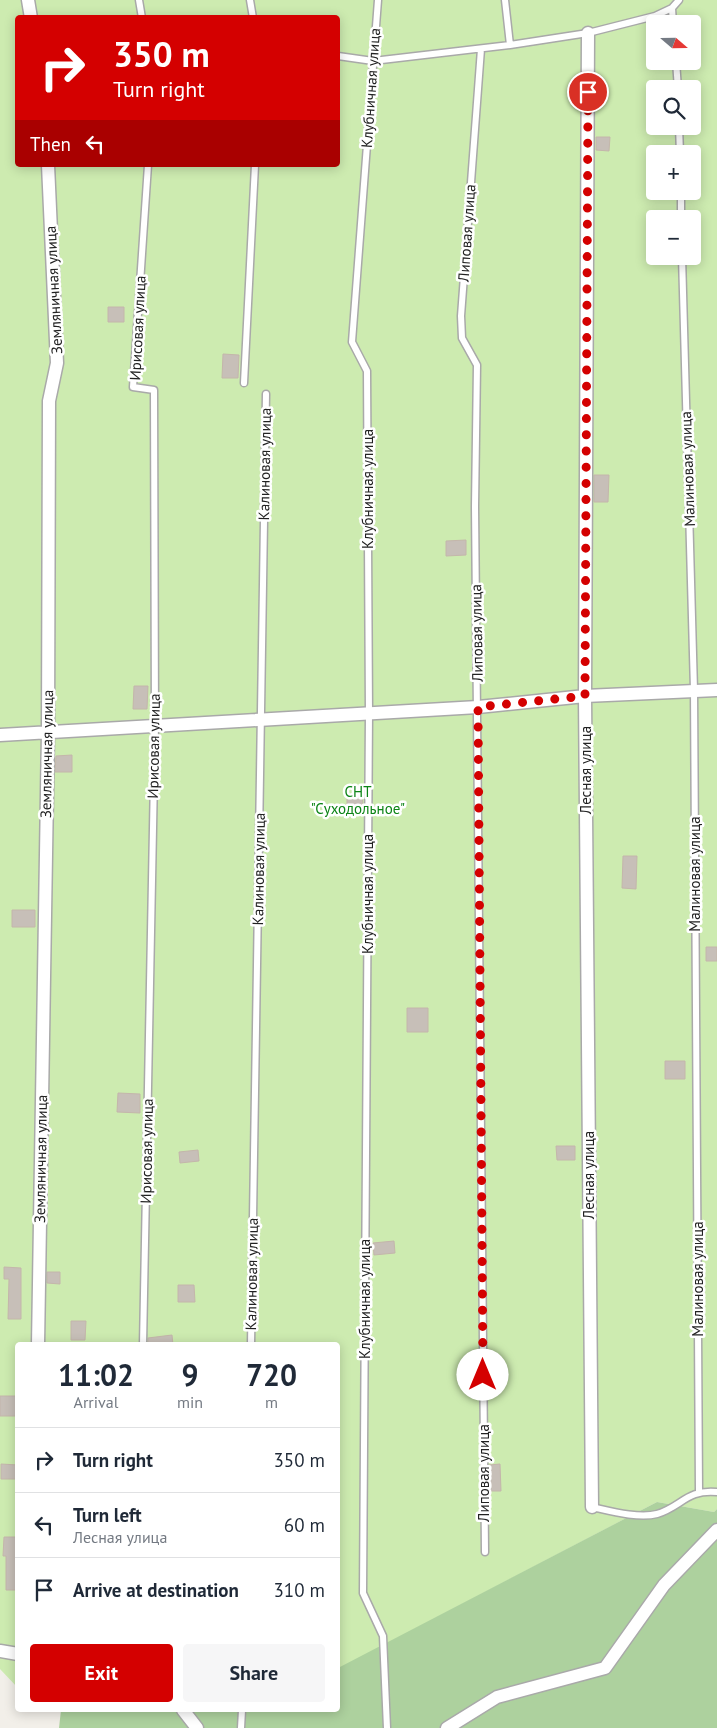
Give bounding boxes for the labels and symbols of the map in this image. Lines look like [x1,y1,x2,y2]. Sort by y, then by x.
north arrow [646,15,701,70]
street label: Клубничная улица [357,27,384,149]
pin [567,71,609,113]
street label: Липовая улица [454,183,479,283]
street label: Земляничная улица [41,225,66,355]
street label: Ирисовая улица [125,275,150,381]
street label: Калиновая улица [254,407,275,521]
street label: Малиновая улица [676,411,699,527]
street label: Клубничная улица [358,429,377,549]
street label: Липовая улица [466,584,487,683]
street label: Земляничная улица [36,690,57,818]
street label: Ирисовая улица [143,693,164,799]
street label: Лесная улица [576,726,595,815]
park label: СНТ "Суходольное" [311,782,405,818]
street label: Калиновая улица [248,812,269,926]
street label: Малиновая улица [685,816,704,932]
street label: Клубничная улица [358,834,377,954]
street label: Земляничная улица [30,1095,51,1223]
street label: Ирисовая улица [136,1098,157,1204]
street label: Лесная улица [579,1131,598,1220]
street label: Калиновая улица [241,1217,262,1331]
street label: Малиновая улица [688,1221,707,1337]
street label: Клубничная улица [355,1239,374,1359]
position arrow [456,1348,508,1400]
street label: Липовая улица [474,1424,493,1523]

